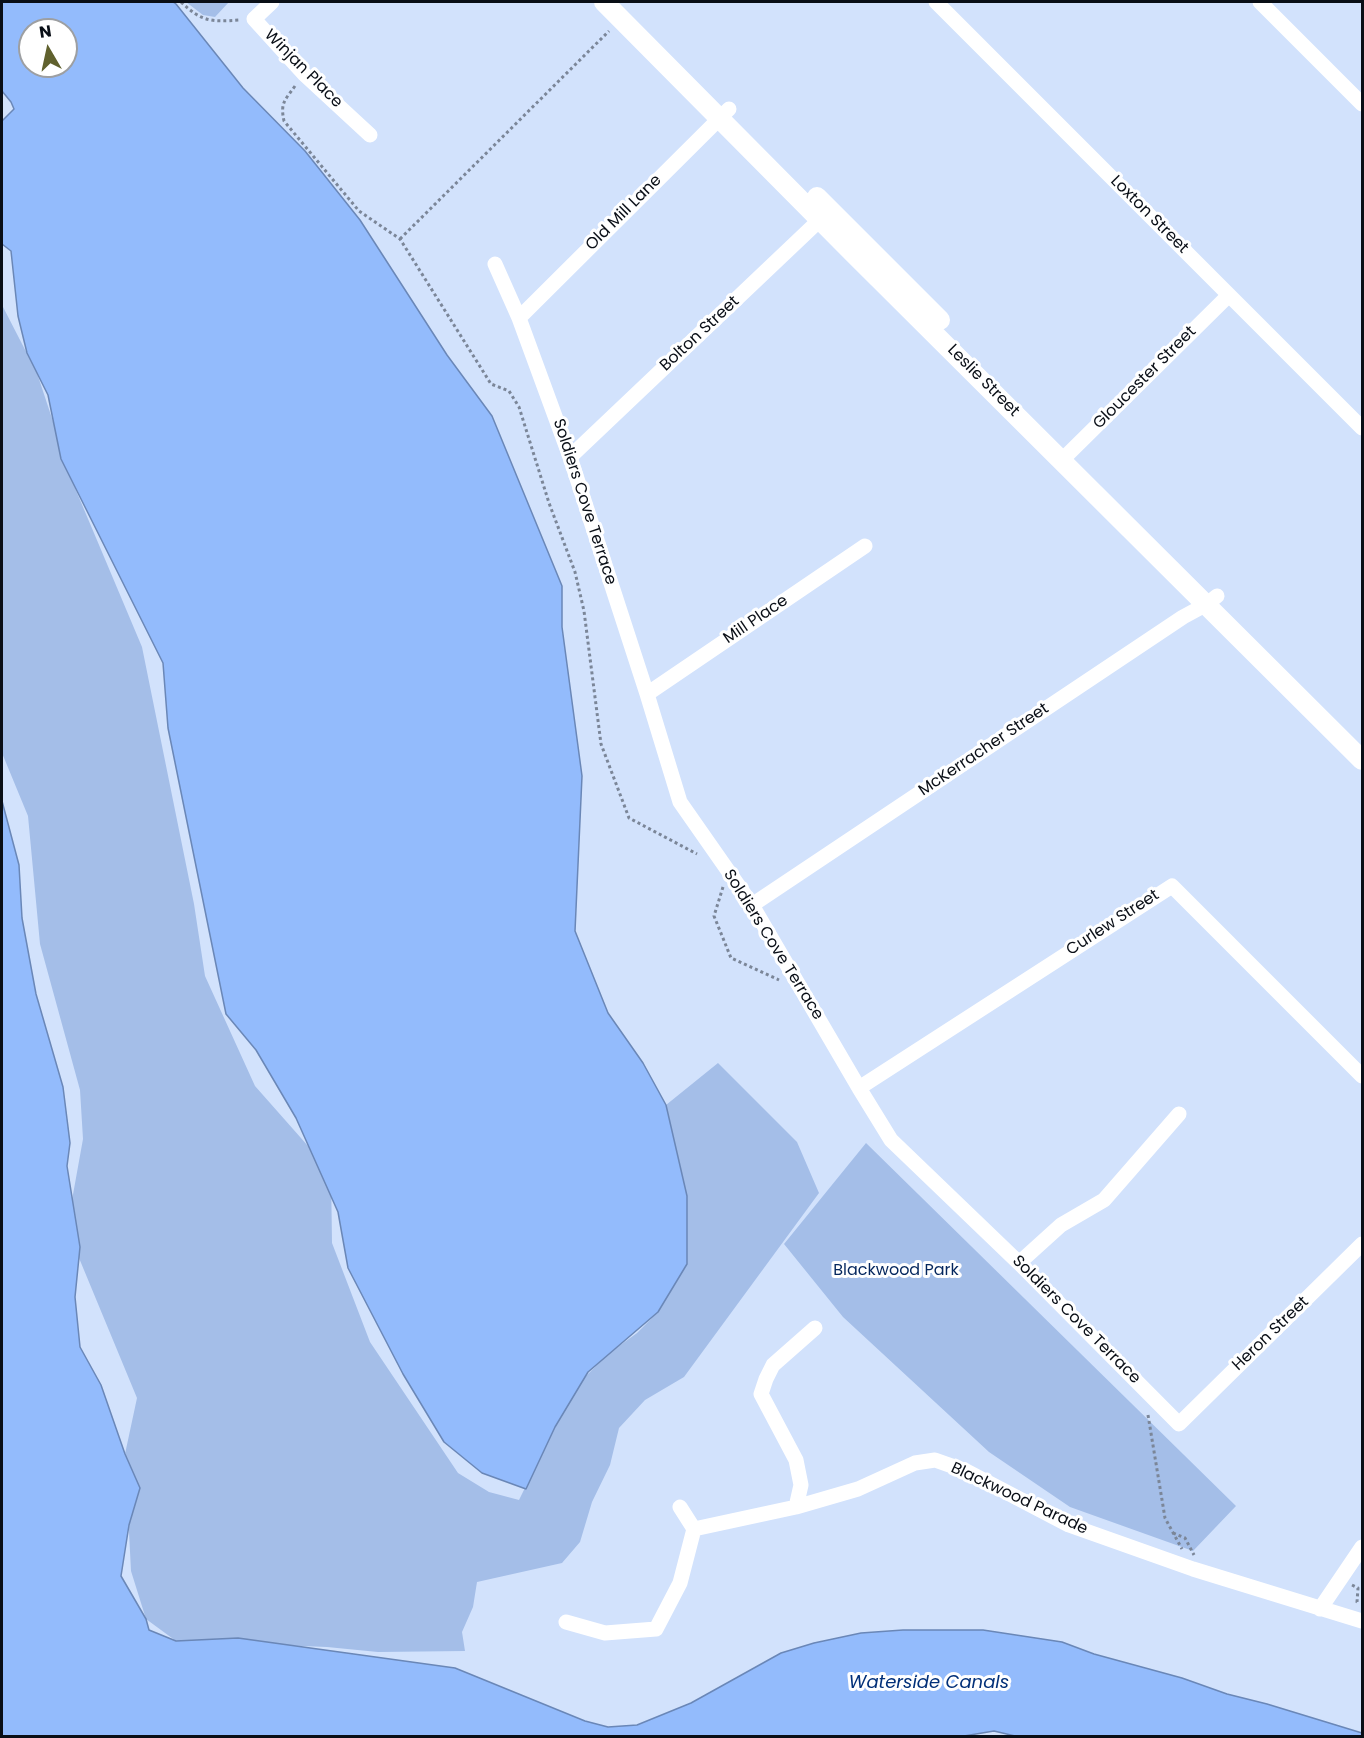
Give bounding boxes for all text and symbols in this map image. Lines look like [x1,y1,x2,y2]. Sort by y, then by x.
north arrow [18,18,78,78]
text: N [38,19,53,44]
street label: Winjan Place [260,26,346,112]
street label: Old Mill Lane [582,171,666,255]
street label: Loxton Street [1106,172,1192,258]
street label: Bolton Street [656,292,744,376]
street label: Gloucester Street [1090,323,1200,433]
street label: Leslie Street [943,341,1023,421]
street label: Soldiers Cove Terrace [548,417,620,587]
street label: Mill Place [720,591,792,649]
street label: McKerracher Street [915,699,1053,801]
street label: Soldiers Cove Terrace [719,866,827,1024]
street label: Curlew Street [1063,886,1163,960]
street label: Soldiers Cove Terrace [1008,1252,1144,1388]
park label: Blackwood Park [833,1261,959,1281]
street label: Heron Street [1229,1293,1313,1375]
street label: Blackwood Parade [948,1459,1090,1539]
water label: Waterside Canals [849,1672,1009,1694]

